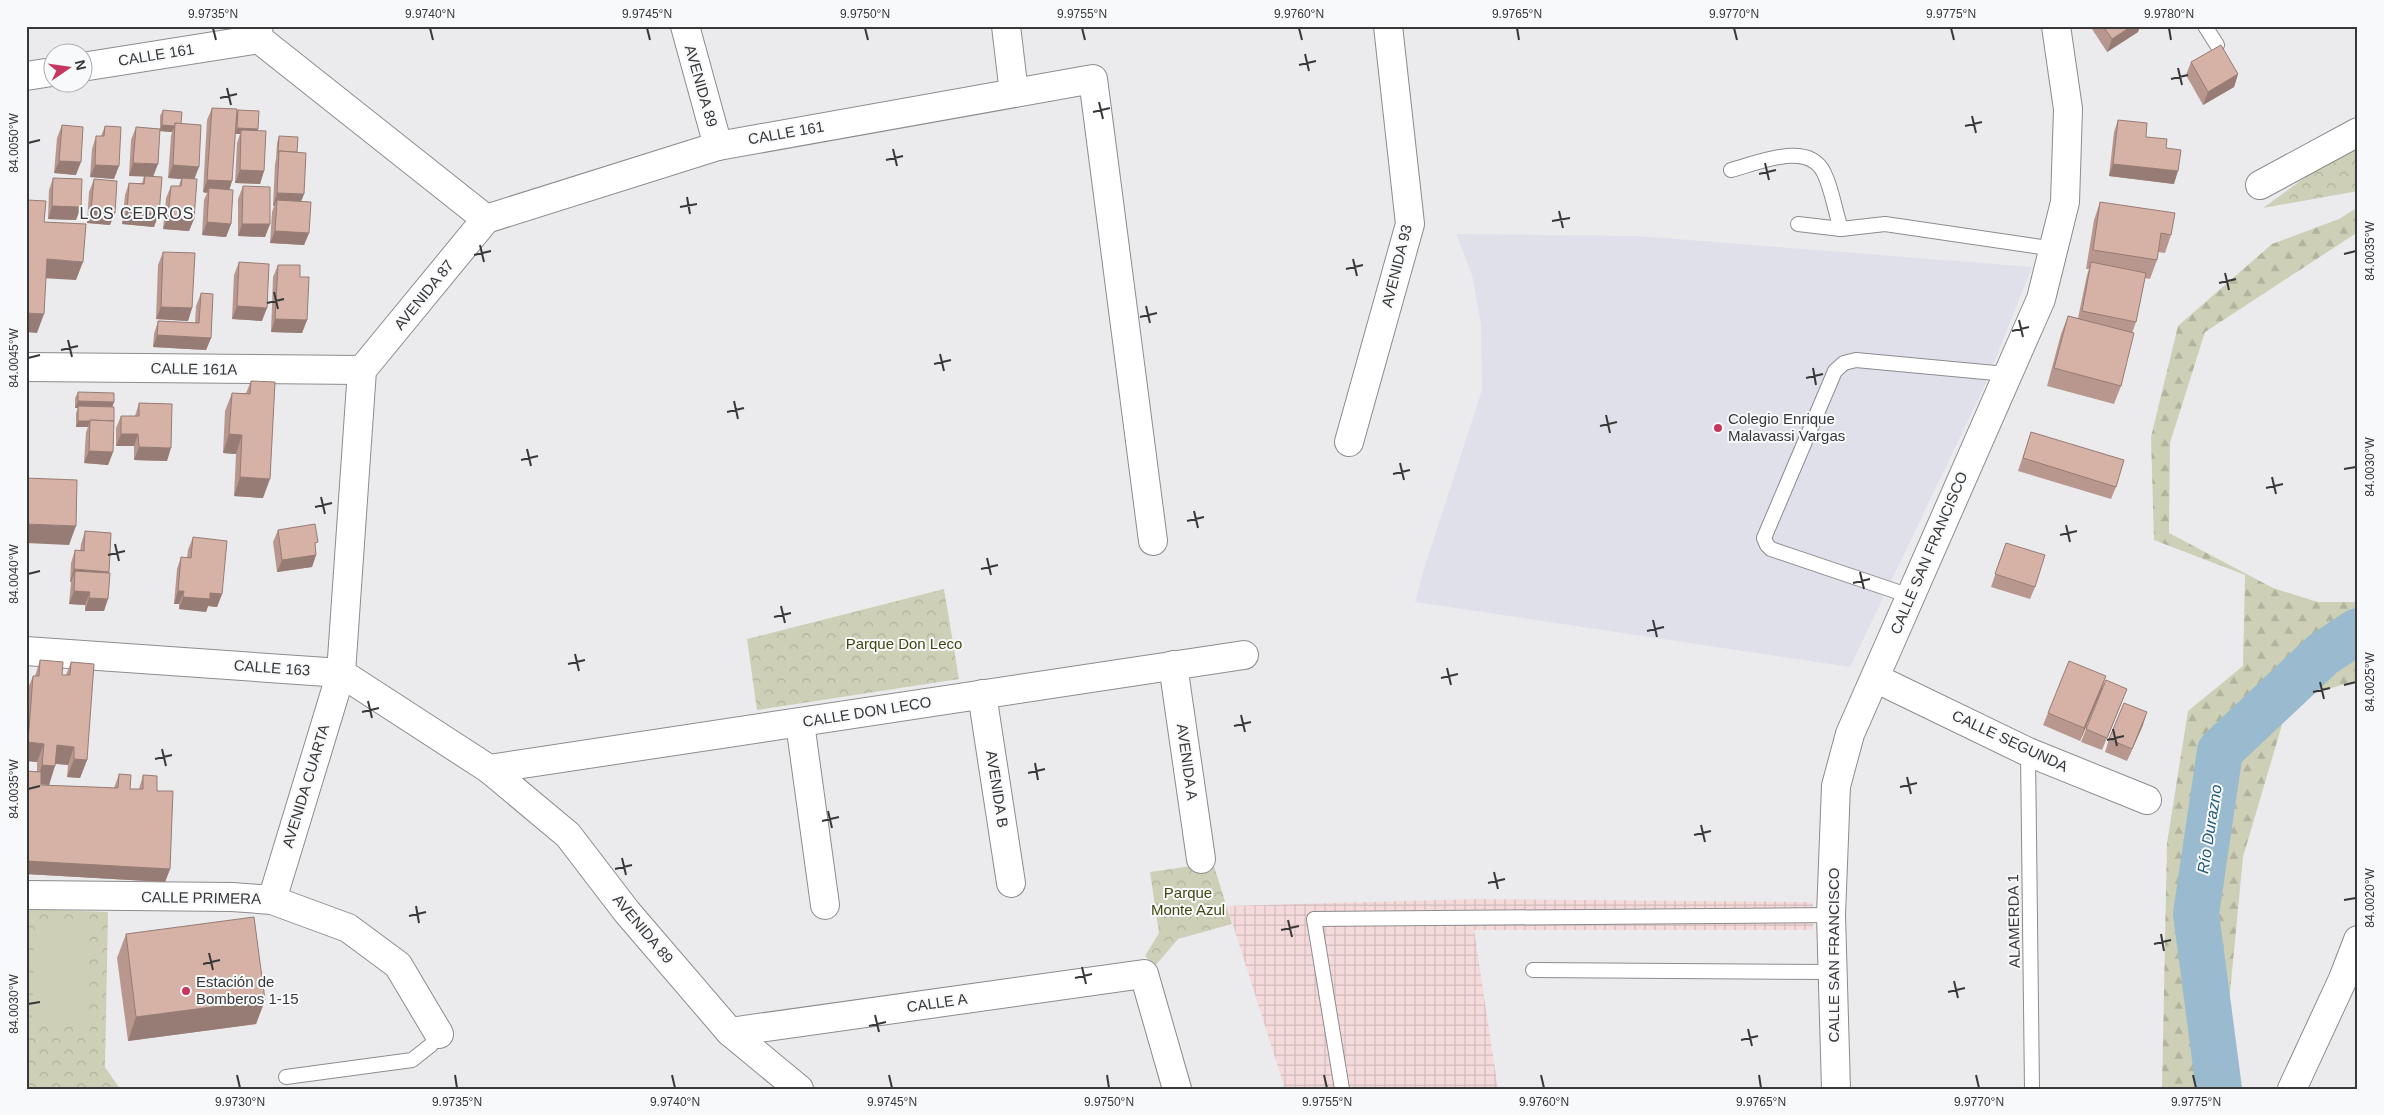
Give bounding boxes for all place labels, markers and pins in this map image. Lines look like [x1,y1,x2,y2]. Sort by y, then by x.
place label: Colegio Enrique Malavassi Vargas [1728,410,1845,444]
marker: Colegio Enrique Malavassi Vargas [1712,422,1724,434]
place label: Estación de Bomberos 1-15 [196,973,299,1007]
marker: Estación de Bomberos 1-15 [180,985,192,997]

